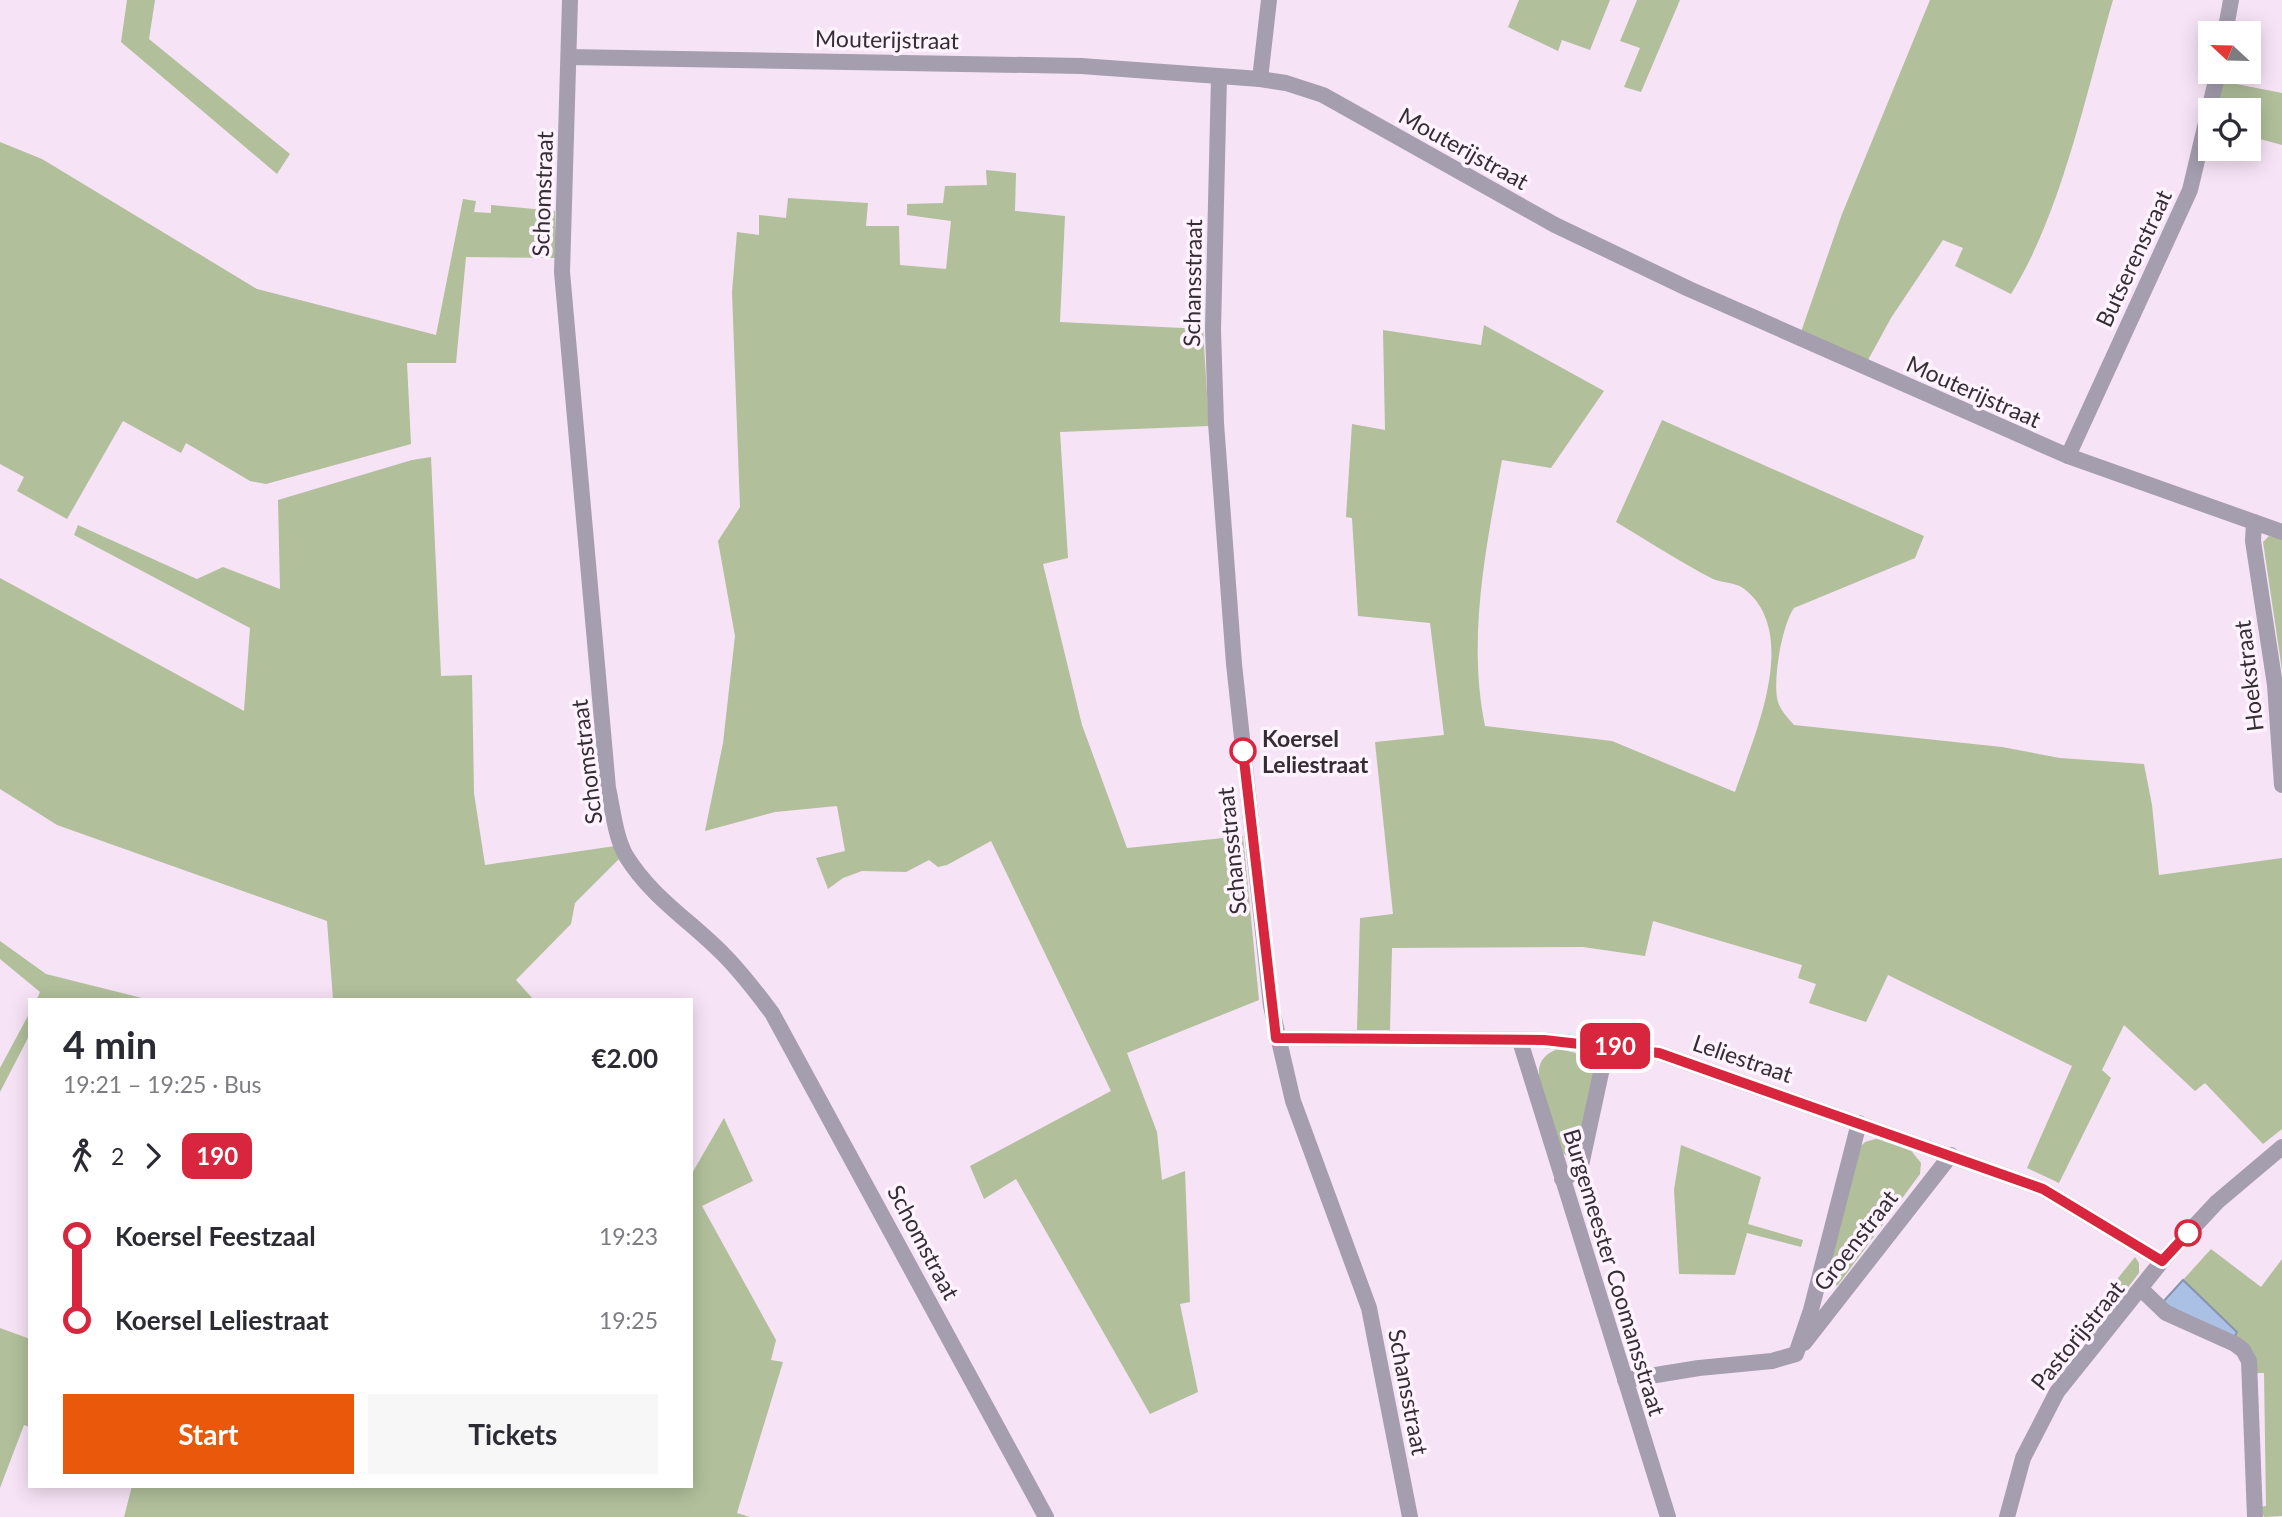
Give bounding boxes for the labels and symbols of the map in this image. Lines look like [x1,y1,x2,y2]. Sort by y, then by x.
north arrow [2198,21,2261,84]
street label: Mouterijstraat [815,24,960,54]
street label: Mouterijstraat [1394,101,1534,196]
street label: Schomstraat [526,130,558,257]
street label: Butserenstraat [2089,184,2177,331]
street label: Schansstraat [1177,218,1207,347]
street label: Mouterijstraat [1903,349,2046,433]
street label: Hoekstraat [2227,618,2269,733]
street label: Schomstraat [564,697,608,826]
place label: Koersel Leliestraat [1262,724,1369,778]
marker: Koersel Leliestraat [1230,738,1256,764]
street label: Schansstraat [1210,785,1252,916]
line badge: 190 [1575,1023,1655,1069]
street label: Leliestraat [1689,1028,1797,1088]
street label: Burgemeester Coomansstraat [1558,1125,1672,1420]
street label: Schomstraat [882,1180,966,1305]
street label: Groenstraat [1807,1184,1903,1296]
unlabelled marker [2175,1220,2201,1246]
street label: Pastorijstraat [2024,1274,2130,1395]
street label: Schansstraat [1383,1327,1435,1458]

